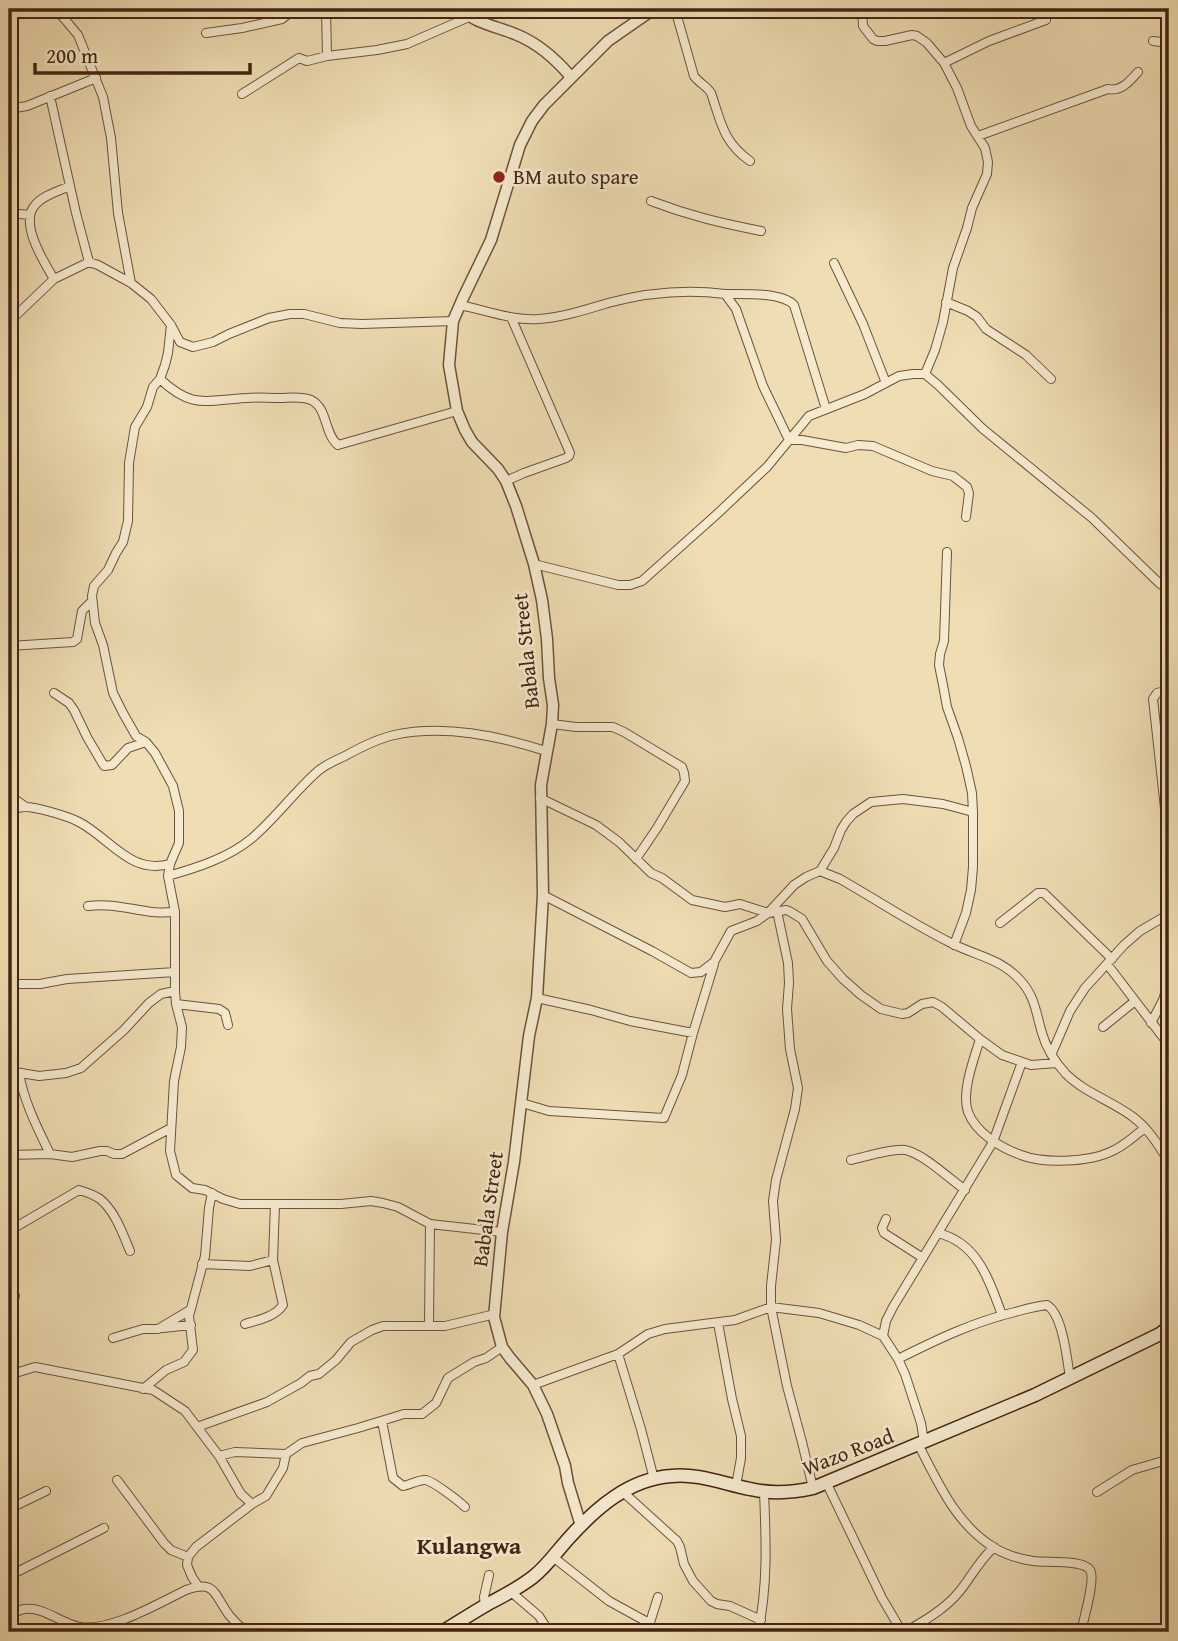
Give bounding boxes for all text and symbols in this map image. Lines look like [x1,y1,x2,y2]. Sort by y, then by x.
scale bar [35,32,250,76]
text: 200 m [46,40,98,71]
place label: BM auto spare [513,161,639,192]
marker: BM auto spare [491,169,507,185]
street label: Babala Street [504,591,547,710]
street label: Babala Street [464,1149,511,1269]
street label: Wazo Road [798,1420,899,1483]
district label: Kulangwa [417,1528,522,1563]

